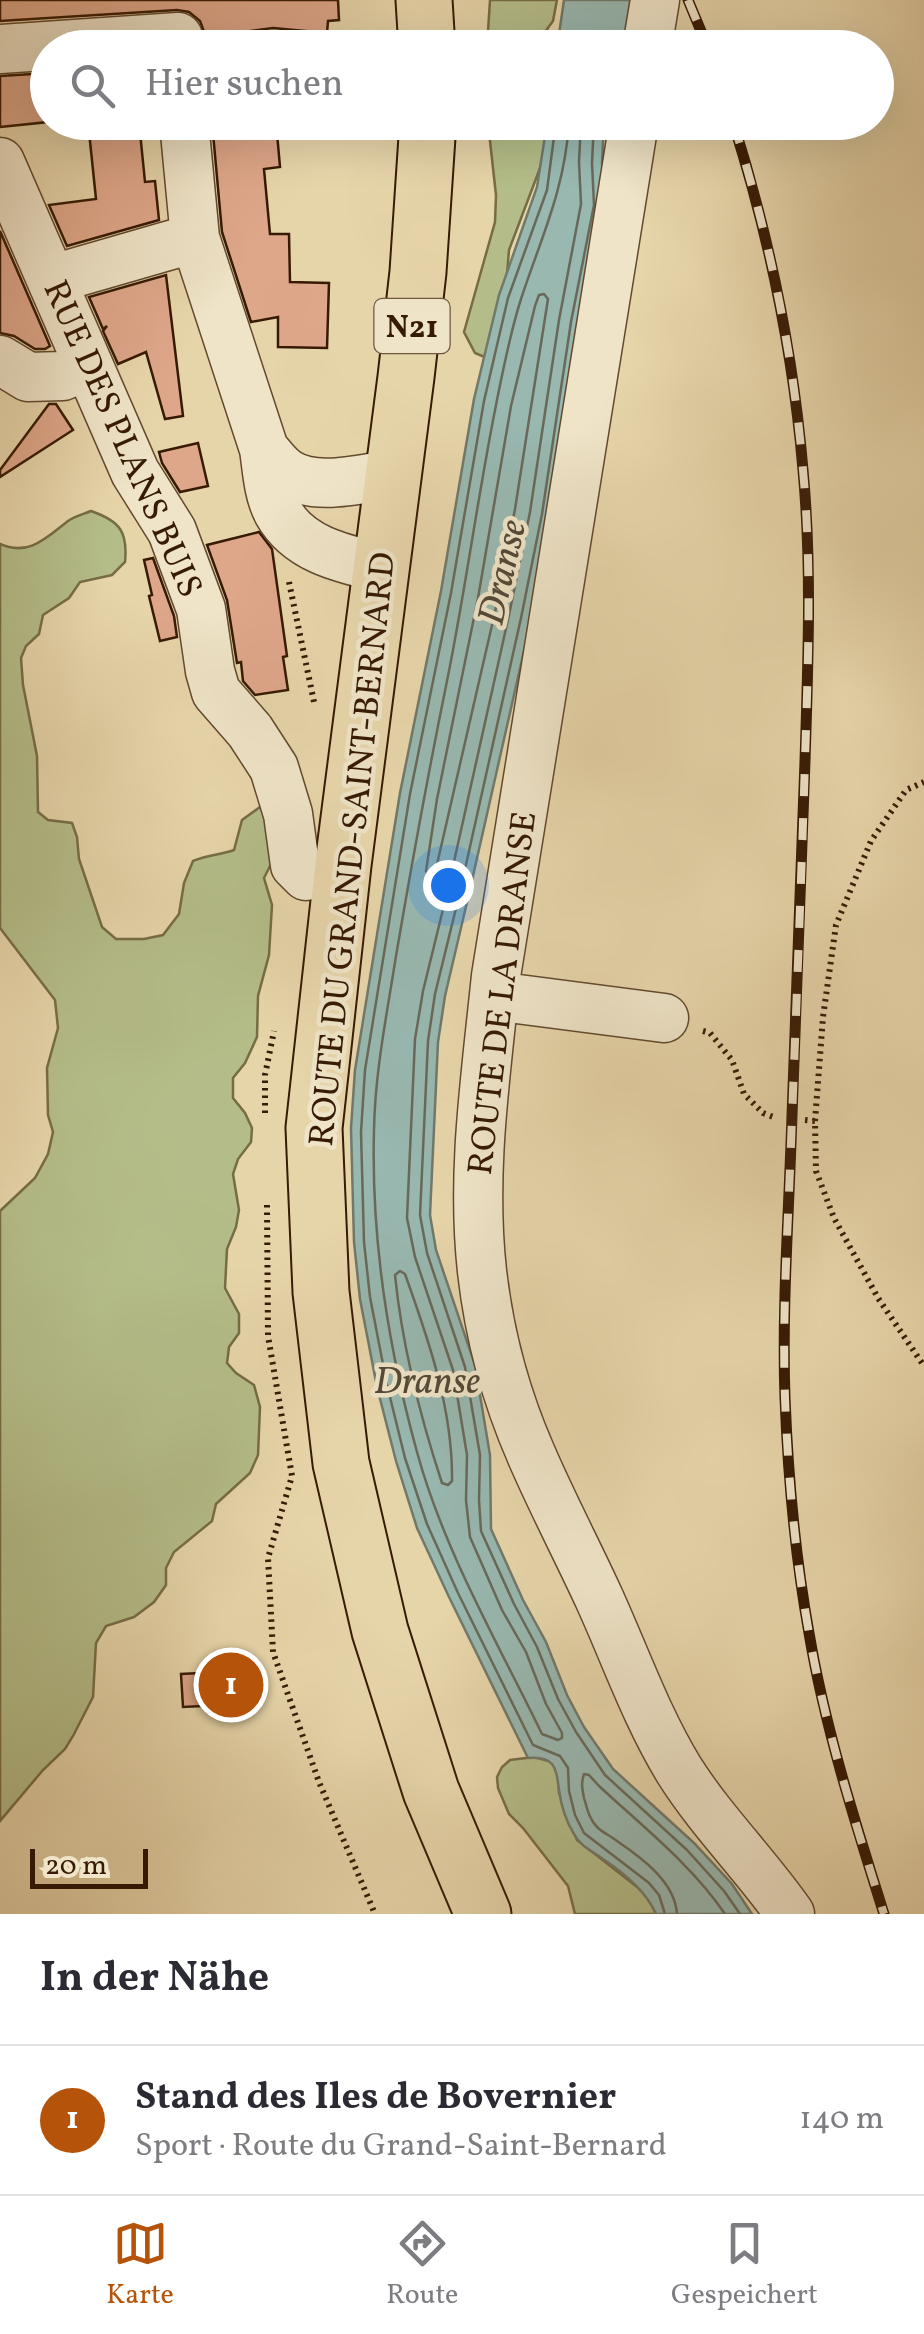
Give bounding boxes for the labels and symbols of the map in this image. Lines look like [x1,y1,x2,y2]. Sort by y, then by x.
street label: RUE DES PLANS BUIS [30,273,213,605]
road number: N21 [374,299,450,353]
water label: Dranse [467,515,542,630]
street label: ROUTE DU GRAND-SAINT-BERNARD [299,550,409,1149]
street label: ROUTE DE LA DRANSE [458,809,550,1178]
your location [423,860,474,911]
water label: Dranse [374,1357,480,1410]
pin: 1 [198,1648,264,1722]
scale bar [30,1844,148,1888]

